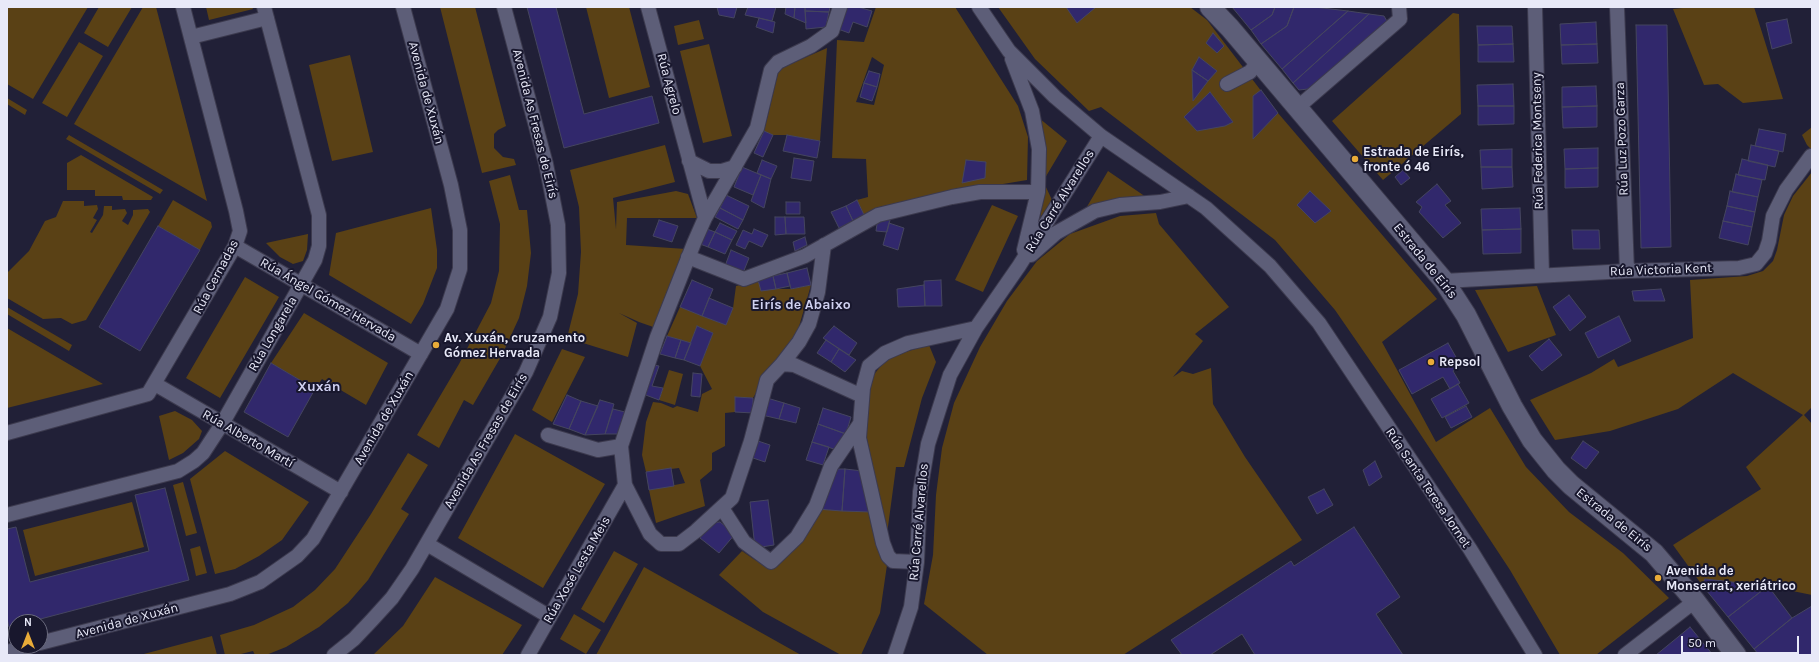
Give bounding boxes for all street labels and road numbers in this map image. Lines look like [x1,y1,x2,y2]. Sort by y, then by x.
street label: Avenida de Xuxán [405,40,447,146]
street label: Avenida As Fresas de Eirís [509,48,561,200]
street label: Rúa Agrelo [653,52,685,116]
street label: Rúa Federica Montseny [1529,72,1547,210]
street label: Rúa Luz Pozo Garza [1612,82,1632,196]
street label: Rúa Carré Alvarellos [1022,147,1098,255]
street label: Estrada de Eirís [1390,220,1460,302]
street label: Rúa Cernadas [190,237,242,317]
street label: Rúa Ángel Gómez Hervada [257,255,399,345]
street label: Rúa Victoria Kent [1610,260,1712,280]
street label: Rúa Longarela [245,294,301,374]
street label: Avenida de Xuxán [351,368,417,468]
street label: Avenida As Fresas de Eirís [441,371,531,511]
street label: Rúa Alberto Martí [200,407,296,471]
street label: Rúa Santa Teresa Jornet [1382,425,1474,551]
street label: Rúa Carré Alvarellos [906,463,932,581]
street label: Estrada de Eirís [1573,485,1655,555]
street label: Rúa Xosé Lesta Meis [540,514,614,626]
street label: Avenida de Xuxán [74,600,180,642]

